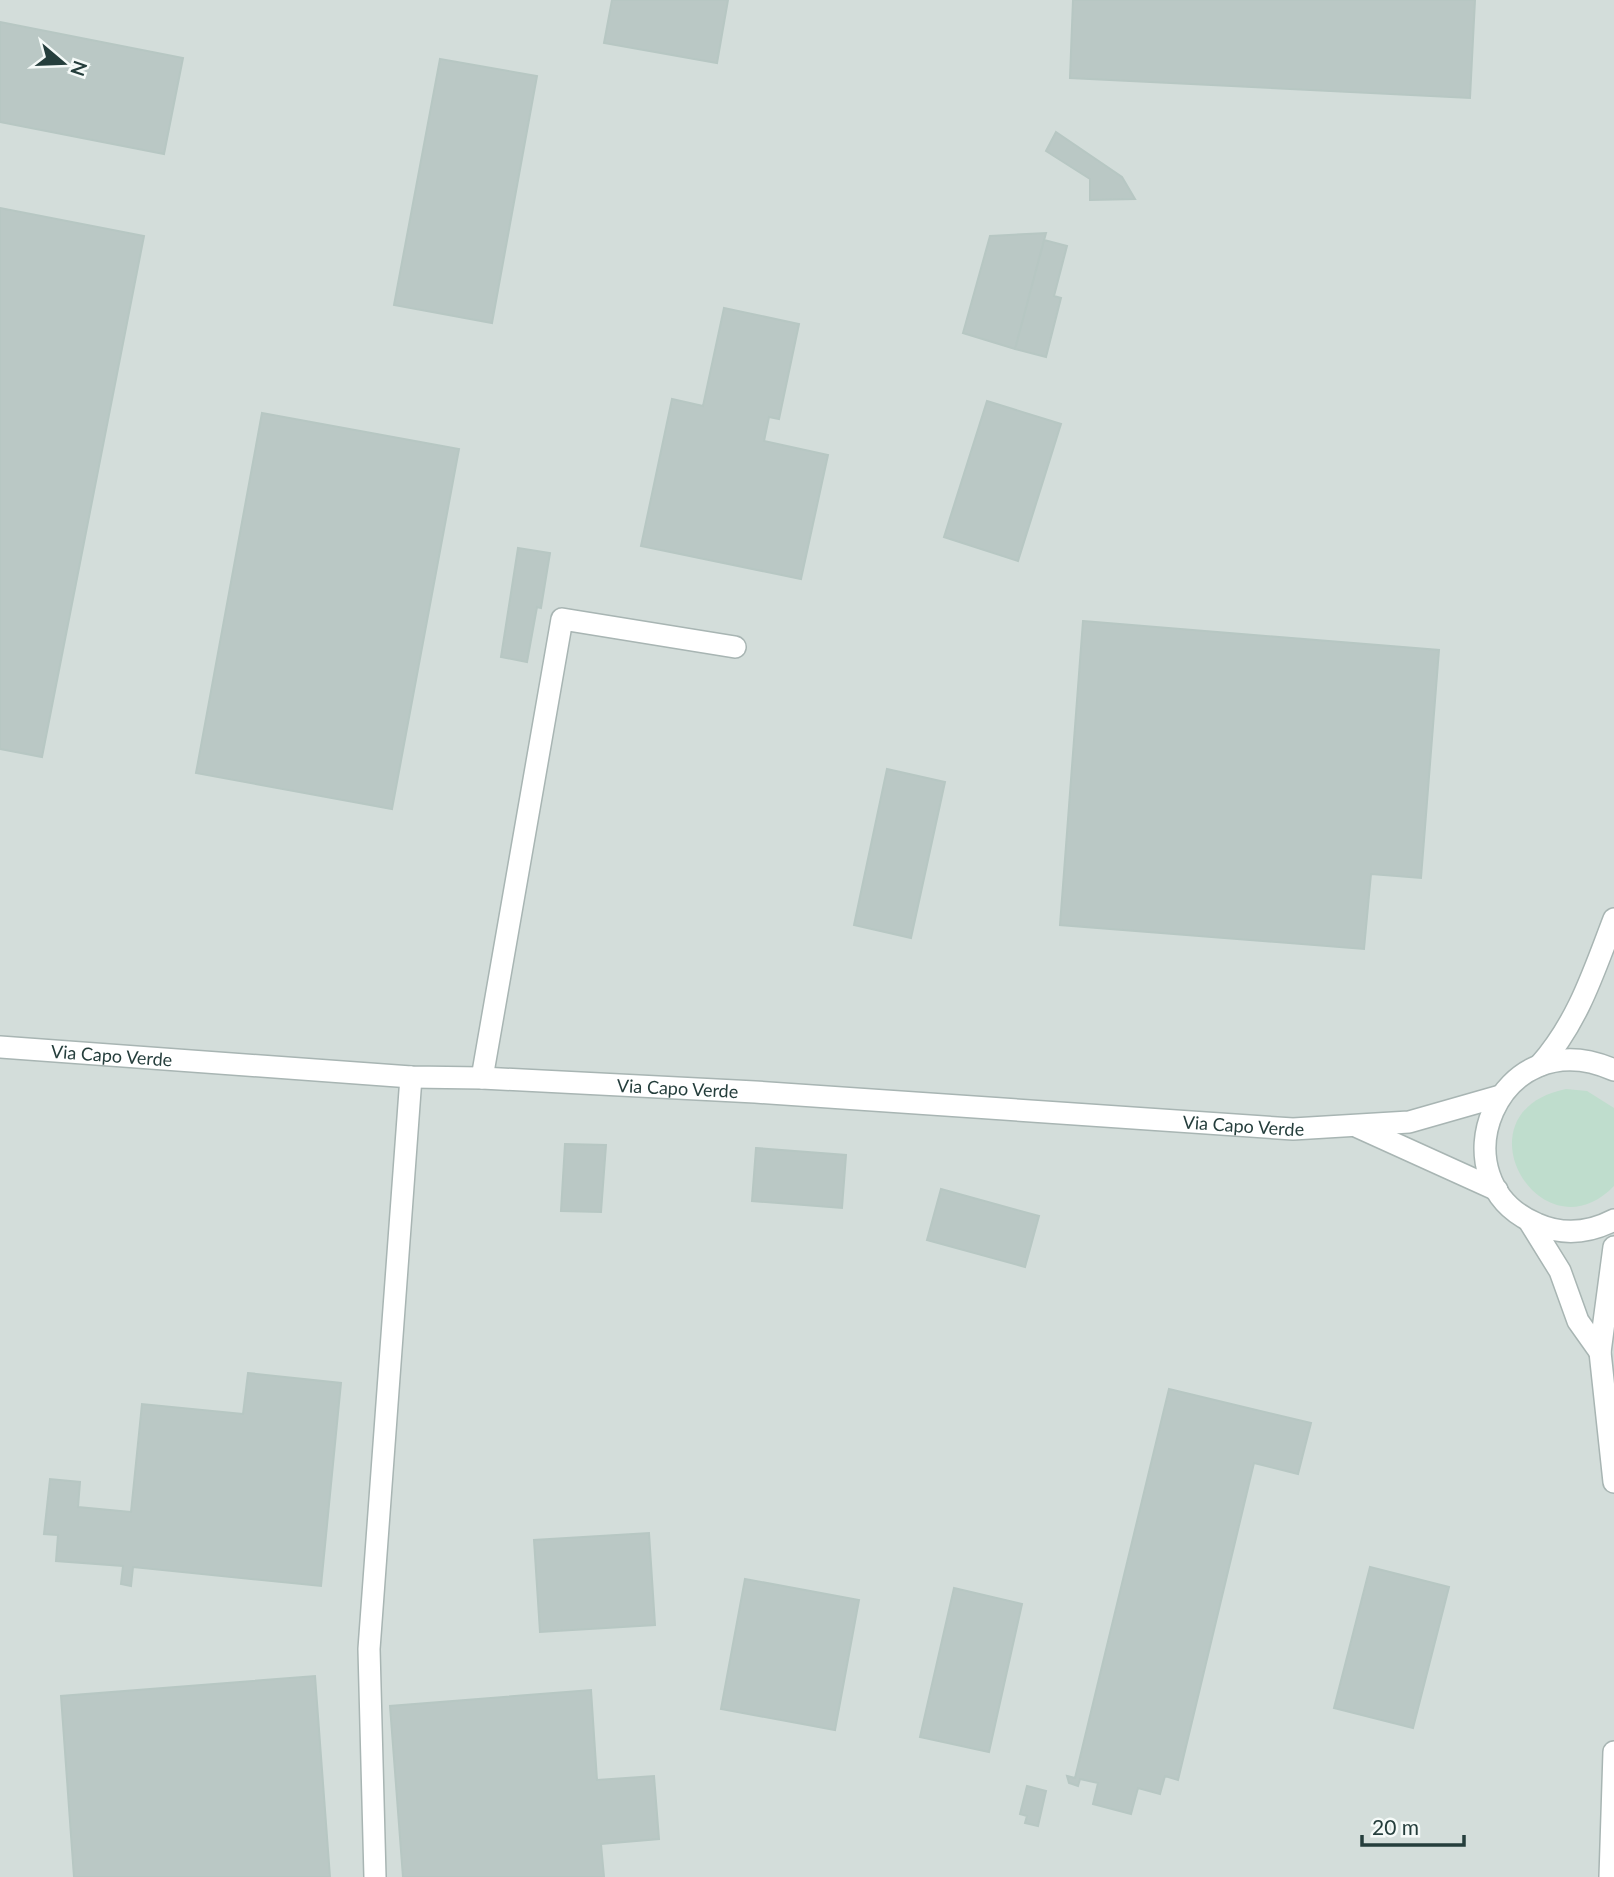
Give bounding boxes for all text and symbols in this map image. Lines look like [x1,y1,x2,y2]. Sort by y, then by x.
north arrow [28,28,98,98]
text: N [66,58,93,79]
street label: Via Capo Verde [50,1040,173,1071]
street label: Via Capo Verde [616,1074,739,1102]
street label: Via Capo Verde [1182,1110,1305,1140]
scale bar [1362,1804,1464,1848]
text: 20 m [1372,1814,1419,1839]

